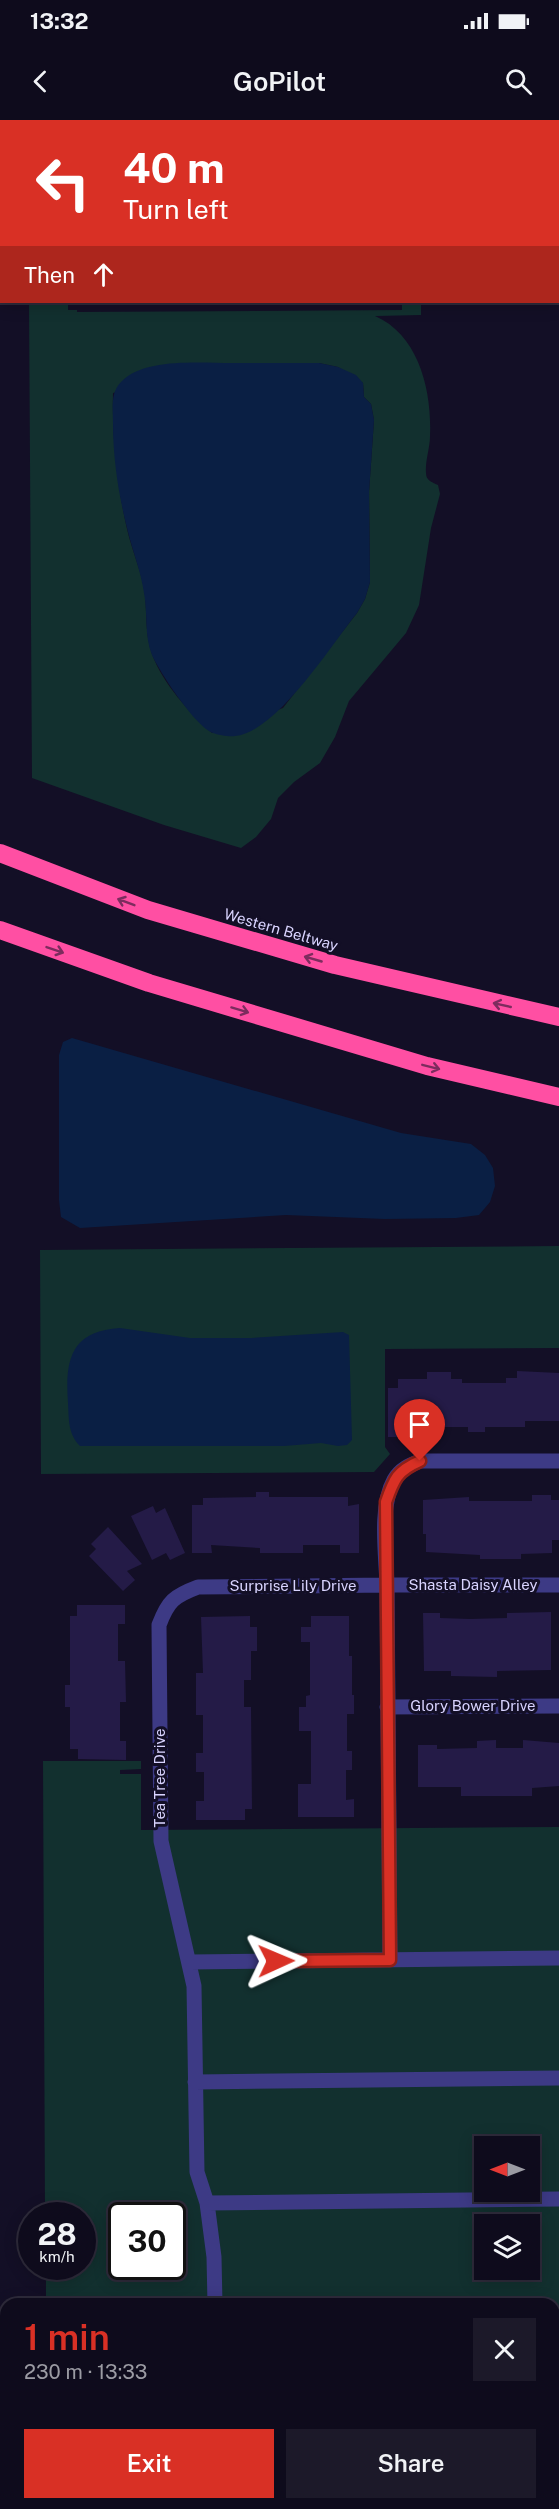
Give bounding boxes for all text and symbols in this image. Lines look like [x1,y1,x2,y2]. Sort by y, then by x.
text: 13:32 [30,8,89,34]
icon: back [24,65,57,98]
text: GoPilot [233,65,326,97]
icon: search [502,65,535,98]
text: 40 m [123,143,225,192]
icon: left [24,144,102,222]
text: Turn left [123,193,229,225]
icon: ahead [87,258,120,291]
text: Then [24,262,75,288]
one-way arrow [117,895,136,906]
street label: Western Beltway [222,905,340,954]
one-way arrow [45,945,64,956]
one-way arrow [303,952,322,964]
one-way arrow [493,999,512,1011]
one-way arrow [231,1005,250,1016]
one-way arrow [422,1062,441,1074]
pin [394,1399,445,1461]
icon: arrive [403,1408,436,1441]
street label: Shasta Daisy Alley [408,1576,538,1593]
street label: Surprise Lily Drive [229,1577,357,1594]
street label: Glory Bower Drive [410,1697,536,1714]
street label: Tea Tree Drive [151,1729,168,1827]
position arrow [244,1929,308,1993]
north arrow [474,2136,540,2202]
map controls [474,2136,540,2280]
speed limit sign: 30 [108,2202,186,2280]
button: layers [474,2214,540,2280]
text: 28 [37,2216,77,2252]
text: km/h [39,2248,75,2265]
text: 1 min [24,2316,110,2358]
button: close [473,2318,536,2381]
text: 230 m · 13:33 [24,2360,147,2384]
button: Exit [24,2429,274,2498]
button: Share [286,2429,536,2498]

